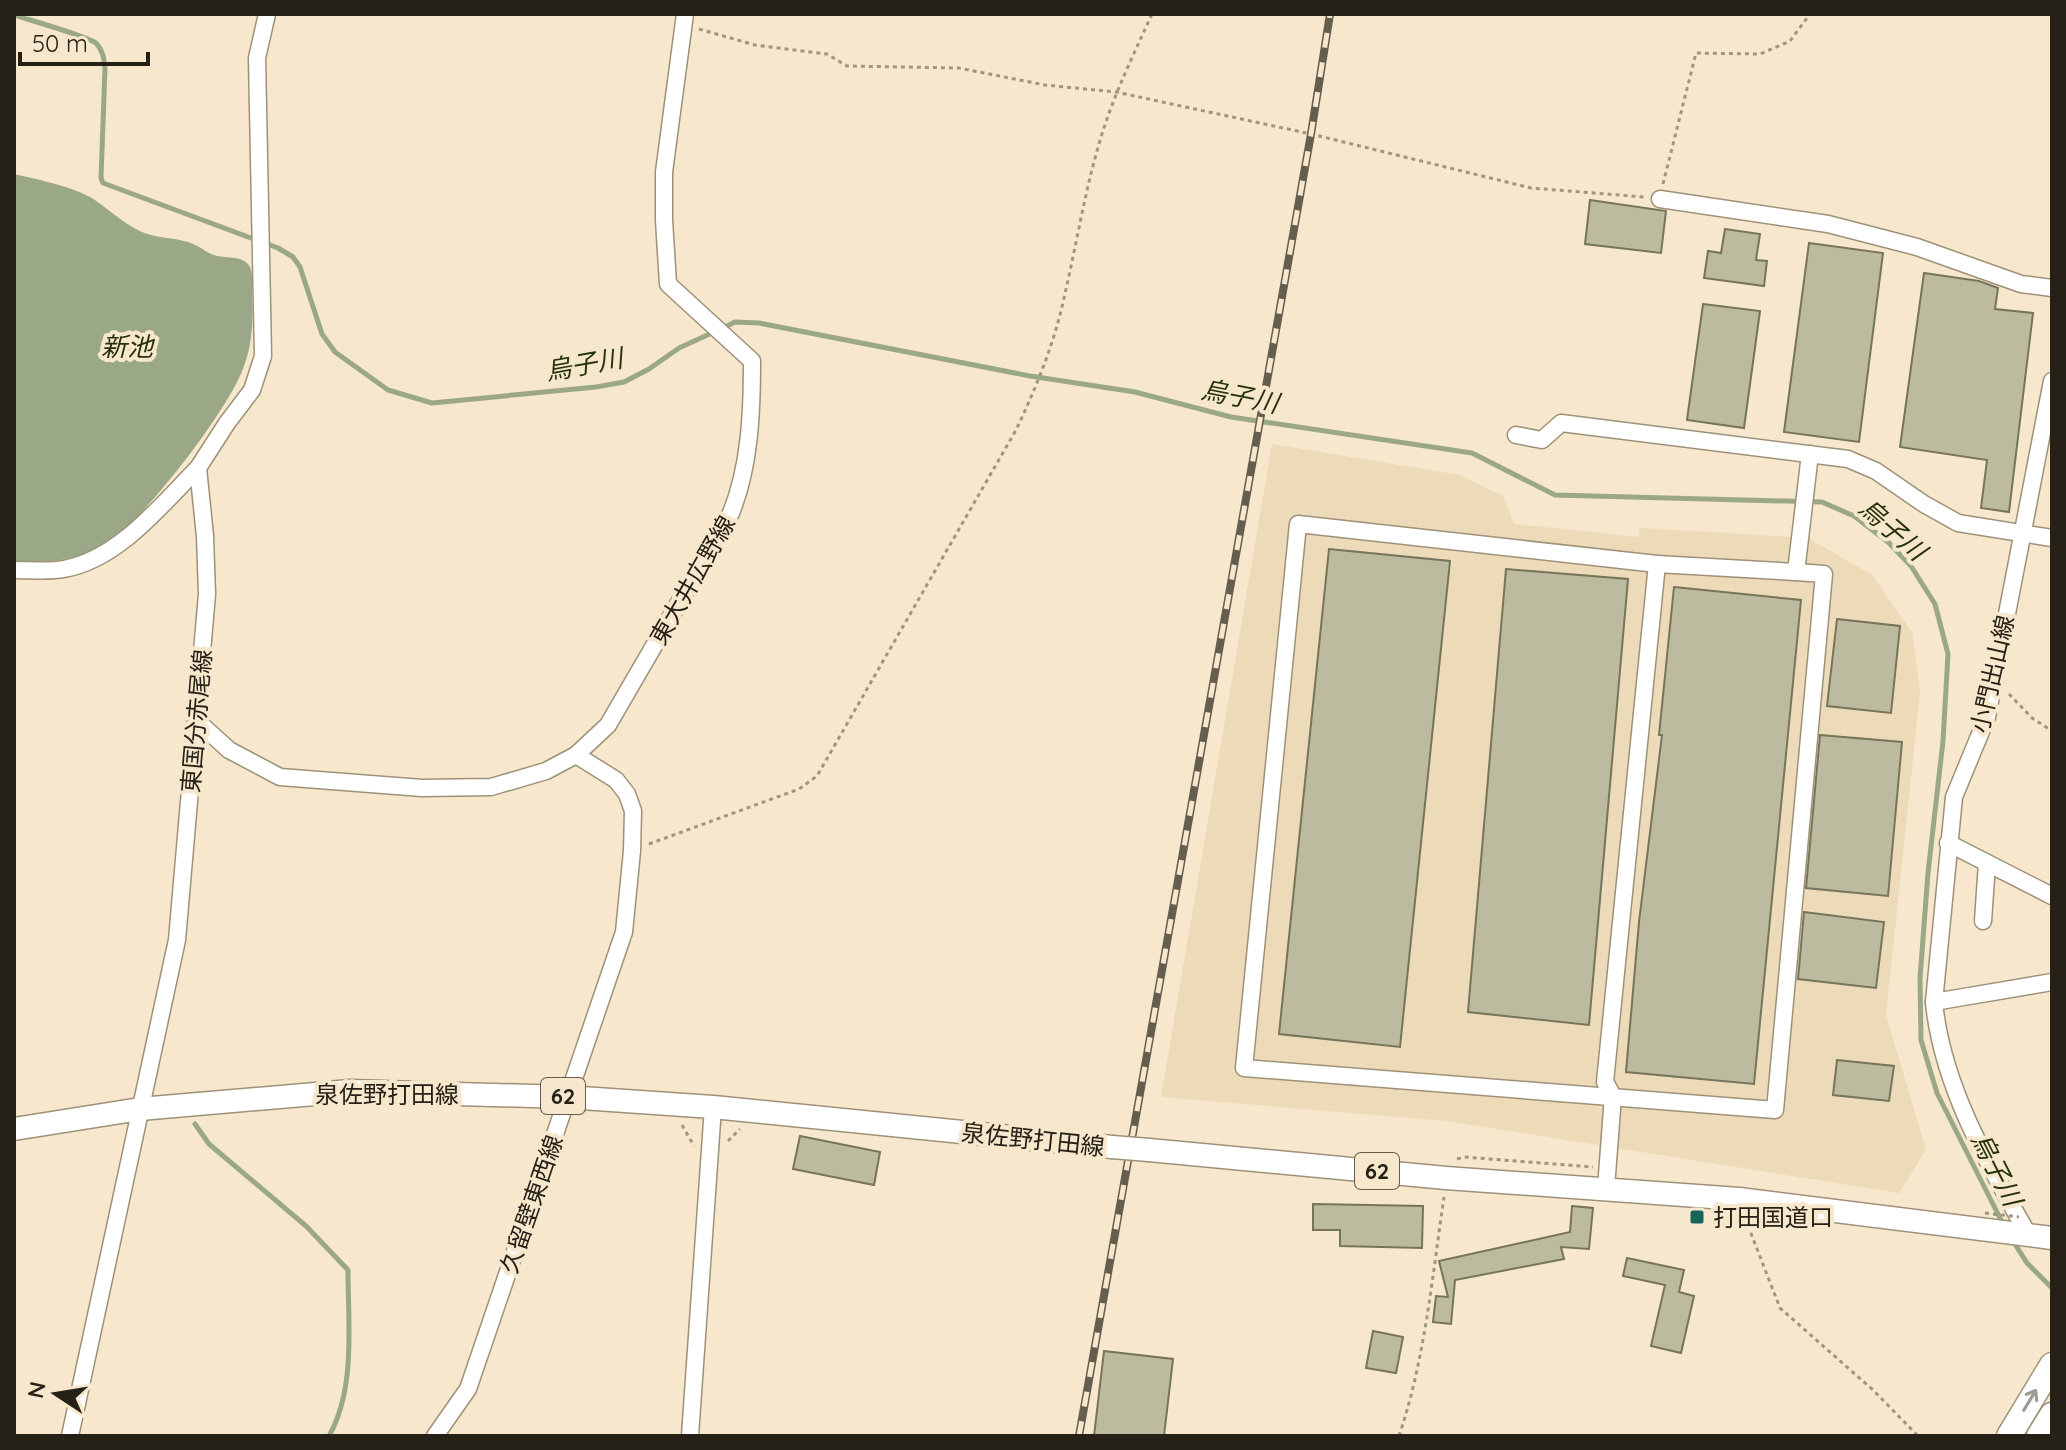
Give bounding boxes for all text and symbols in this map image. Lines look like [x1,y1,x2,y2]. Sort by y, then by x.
scale bar [20,16,148,66]
text: 50 m [32,28,88,58]
water label: 新池 [101,330,156,363]
water label: 烏子川 [543,340,628,387]
water label: 烏子川 [1199,372,1284,420]
water label: 烏子川 [1853,491,1936,569]
street label: 東大井広野線 [643,510,741,650]
street label: 小門出山線 [1964,612,2020,736]
street label: 東国分赤尾線 [175,648,217,794]
road number: 62 [541,1078,585,1114]
street label: 泉佐野打田線 [315,1079,459,1109]
street label: 泉佐野打田線 [960,1117,1106,1161]
water label: 烏子川 [1965,1127,2031,1214]
street label: 久留壁東西線 [493,1131,569,1277]
road number: 62 [1355,1153,1399,1189]
place label: 打田国道口 [1713,1202,1833,1232]
marker: 打田国道口 [1688,1208,1706,1226]
north arrow [16,1354,96,1434]
text: N [21,1379,52,1401]
one-way arrow [2023,1389,2039,1412]

